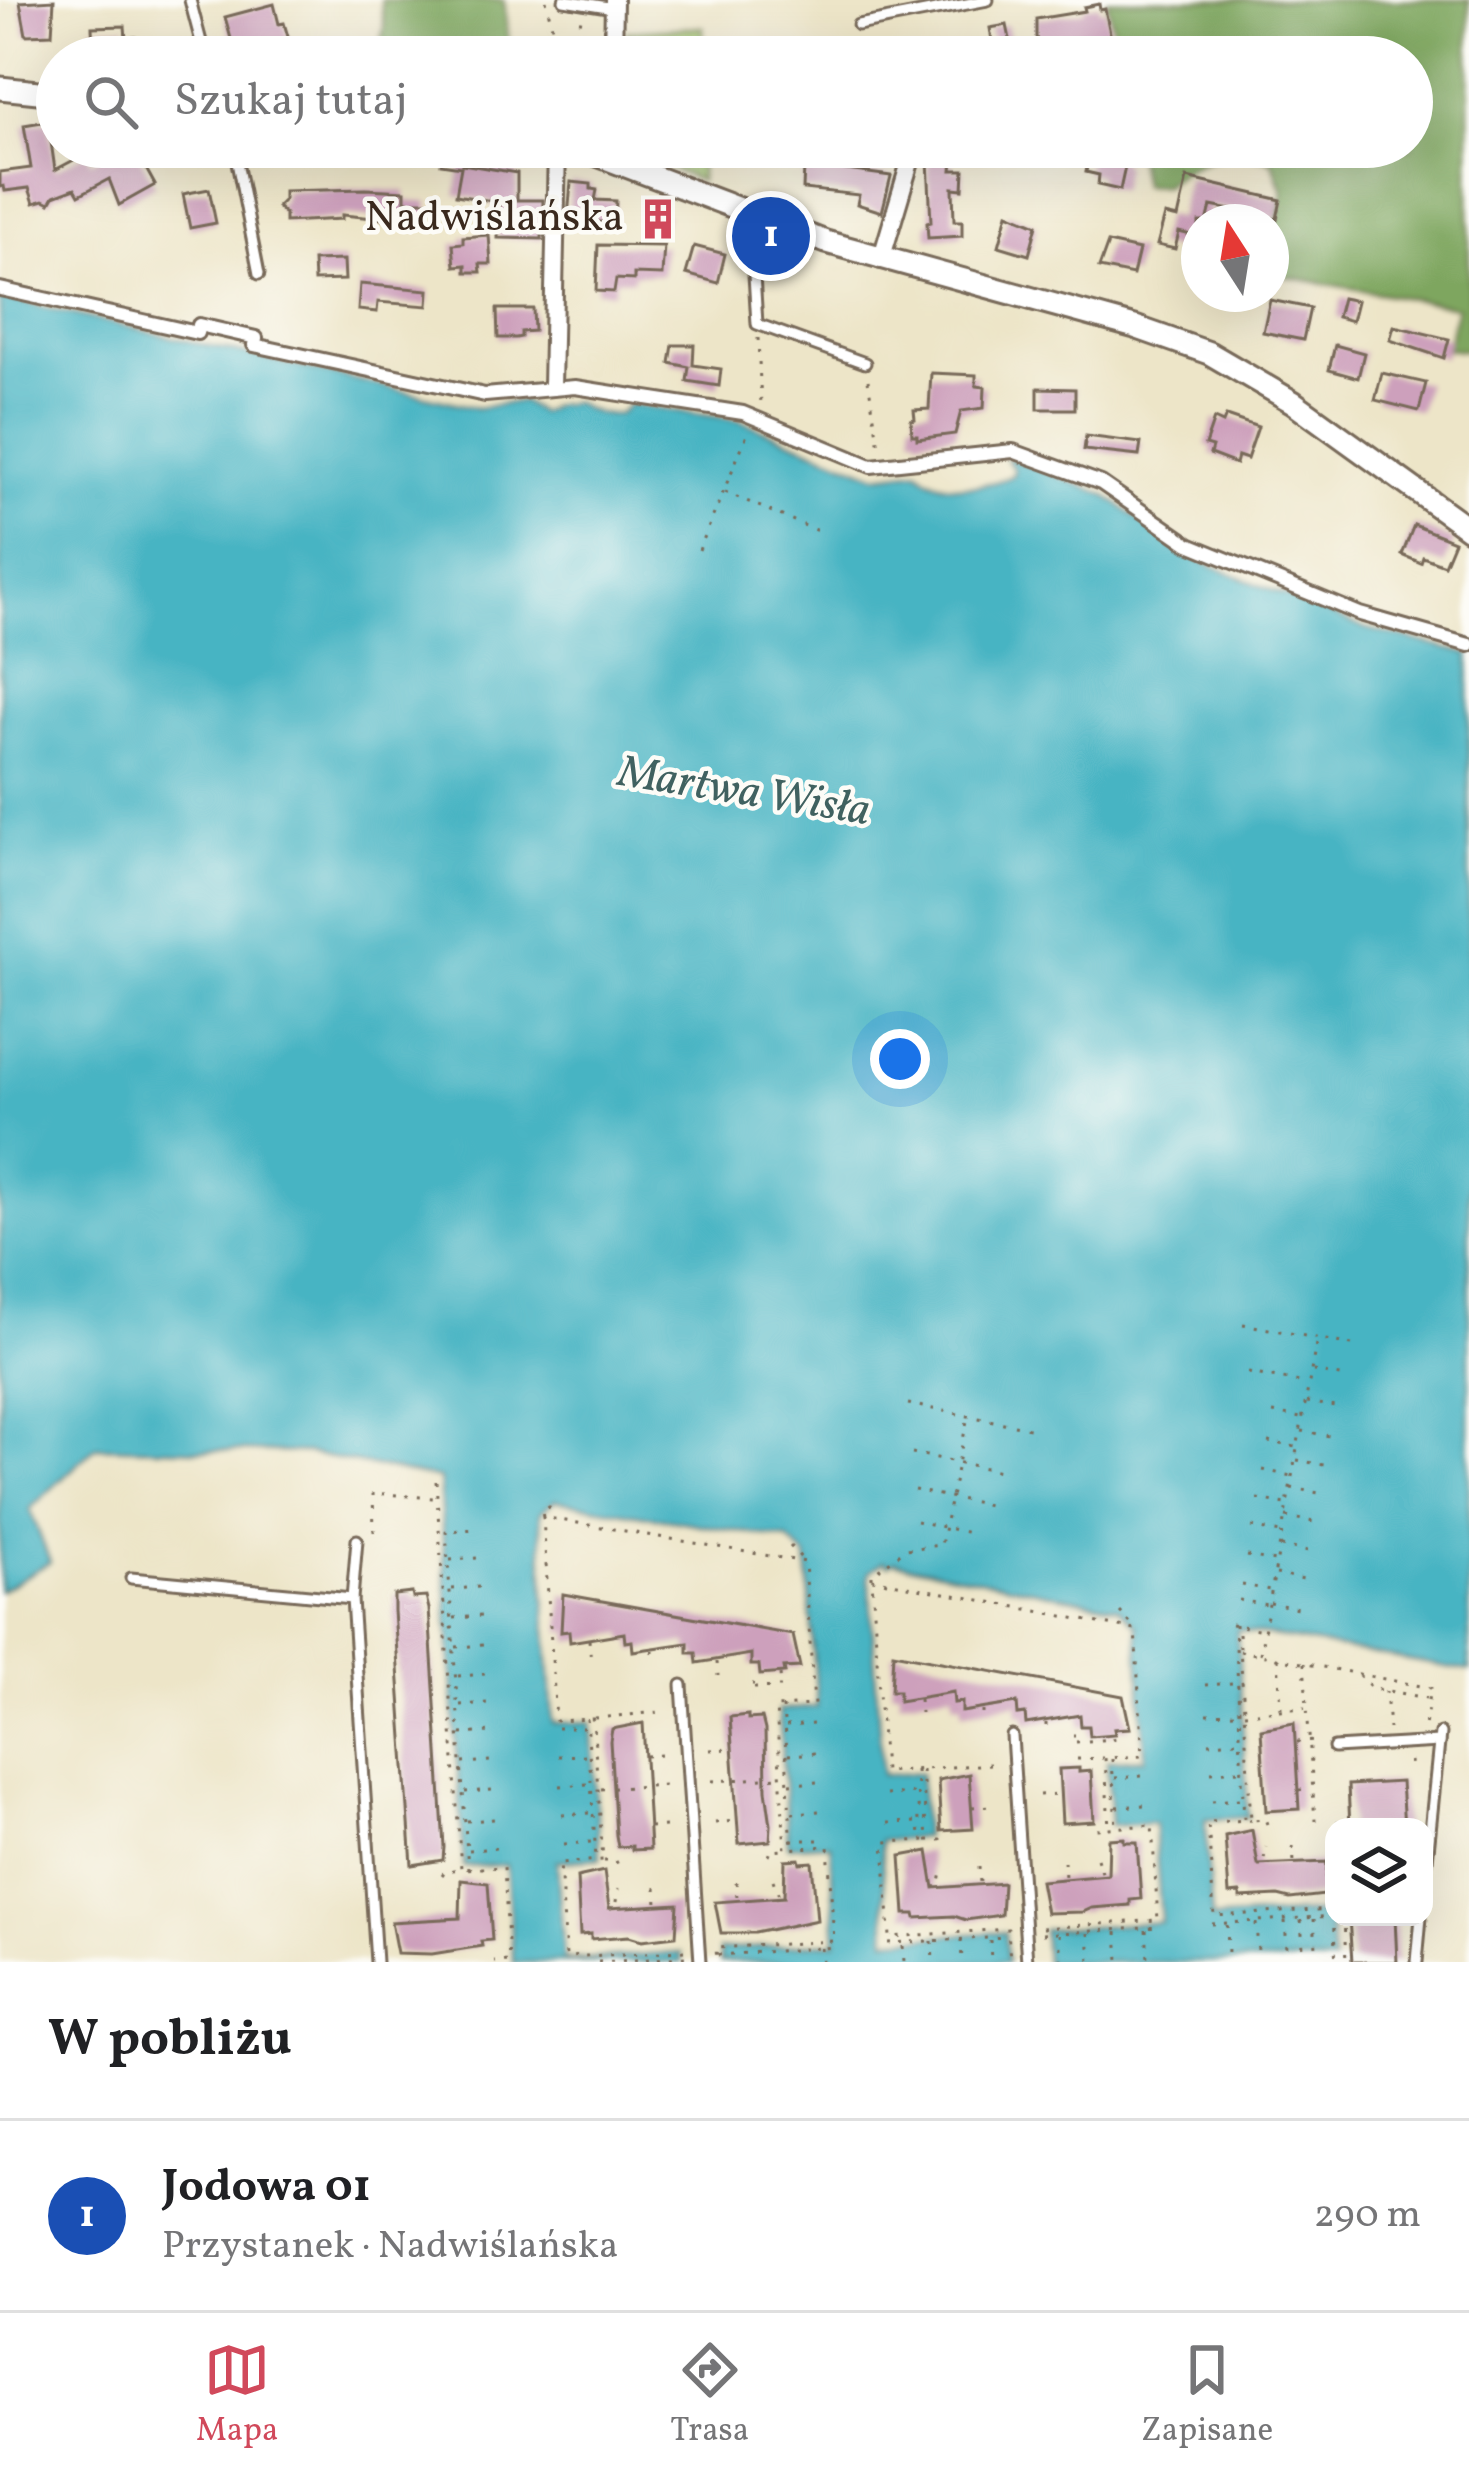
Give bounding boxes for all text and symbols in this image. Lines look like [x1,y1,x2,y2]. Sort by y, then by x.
search box [36,36,1433,168]
icon: search [78,69,144,135]
text: Szukaj tutaj [174,71,408,134]
place label: Nadwiślańska [365,190,624,249]
pin: 1 [732,191,810,281]
building icon: Nadwiślańska [635,196,681,242]
north arrow [1181,204,1289,312]
water label: Martwa Wisła [612,742,874,844]
your location [870,1029,930,1089]
map controls [1325,1818,1433,1926]
button: layers [1325,1818,1433,1926]
text: W pobliżu [48,2005,292,2076]
text: Jodowa 01 [162,2157,371,2220]
text: 1 [79,2189,95,2243]
text: 290 m [1314,2189,1421,2243]
text: Przystanek · Nadwiślańska [162,2220,618,2274]
tab: Mapa [196,2337,278,2455]
tab: Trasa [670,2337,749,2455]
tab: Zapisane [1141,2337,1273,2455]

